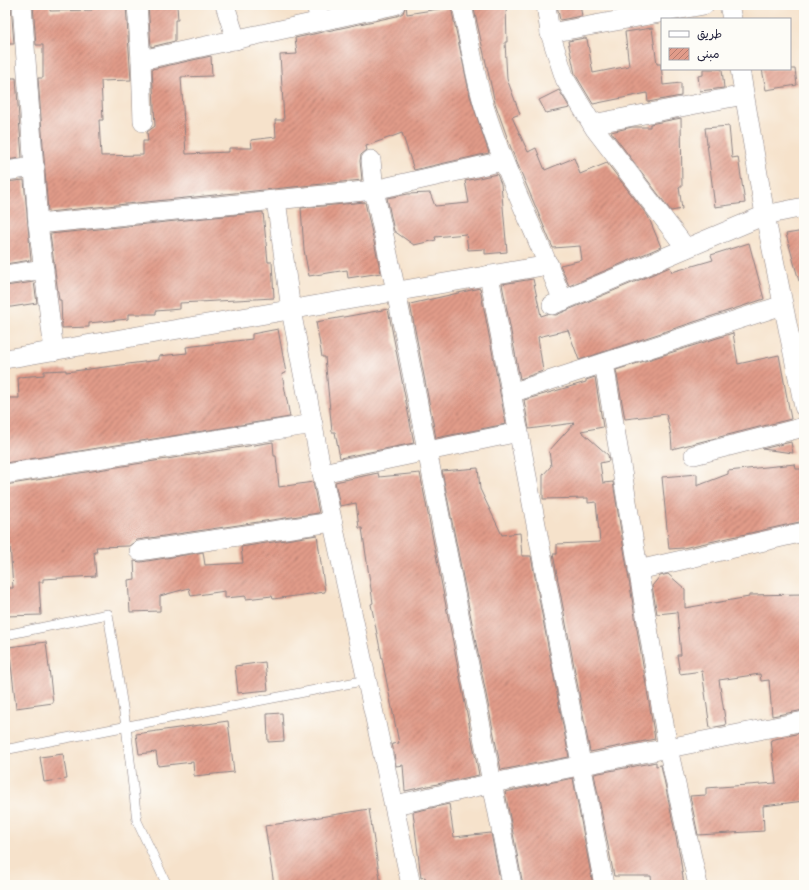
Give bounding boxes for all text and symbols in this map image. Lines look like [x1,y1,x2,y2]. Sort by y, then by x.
legend [661,18,791,70]
text: طريق [697,26,722,41]
text: مبنى [697,46,720,62]

